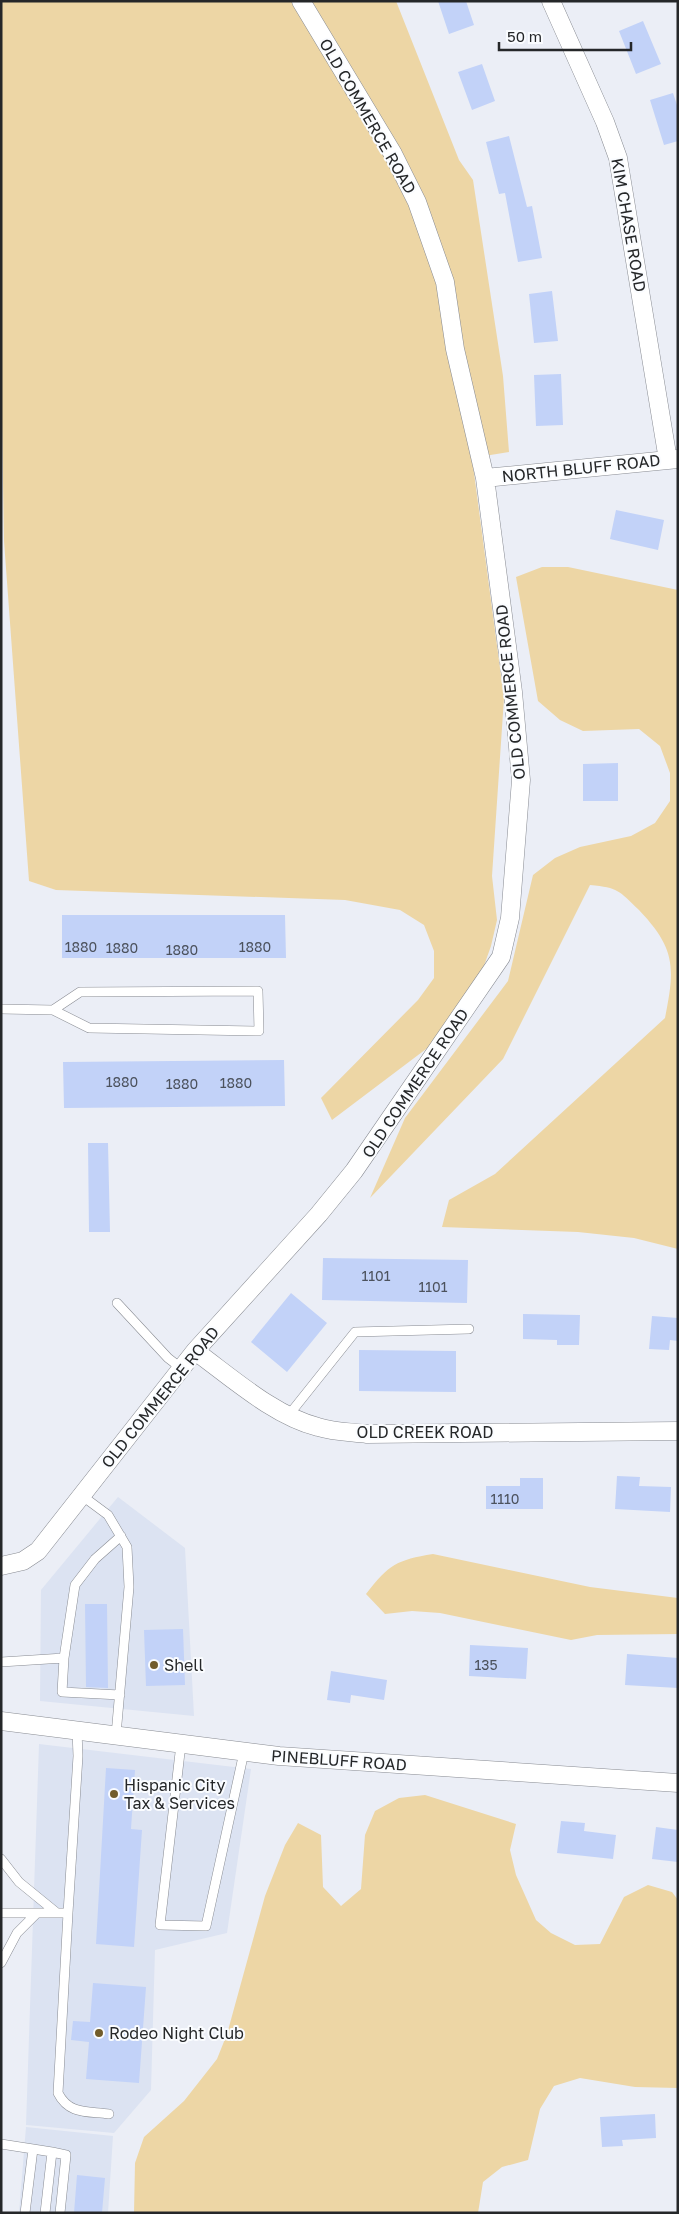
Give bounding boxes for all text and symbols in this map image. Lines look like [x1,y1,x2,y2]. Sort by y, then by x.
scale bar [499,20,632,52]
text: 50 m [507,27,542,45]
street label: OLD COMMERCE ROAD [315,35,421,197]
street label: KIM CHASE ROAD [607,156,651,294]
street label: NORTH BLUFF ROAD [501,450,661,486]
street label: OLD COMMERCE ROAD [491,603,529,781]
house number: 1880 [65,938,97,955]
house number: 1880 [239,938,271,955]
house number: 1880 [106,939,138,956]
house number: 1880 [166,941,198,958]
street label: OLD COMMERCE ROAD [357,1004,473,1162]
house number: 1880 [106,1073,138,1090]
house number: 1880 [220,1074,252,1091]
house number: 1880 [166,1075,198,1092]
house number: 1101 [361,1267,391,1284]
house number: 1101 [418,1278,448,1295]
street label: OLD COMMERCE ROAD [97,1322,223,1472]
street label: OLD CREEK ROAD [357,1422,493,1442]
house number: 1110 [490,1490,520,1507]
place label: Shell [164,1655,204,1675]
house number: 135 [474,1656,498,1673]
marker: Shell [148,1659,160,1671]
street label: PINEBLUFF ROAD [271,1745,407,1775]
place label: Hispanic City Tax & Services [124,1775,235,1813]
marker: Hispanic City Tax & Services [108,1788,120,1800]
place label: Rodeo Night Club [109,2023,244,2043]
marker: Rodeo Night Club [93,2027,105,2039]

